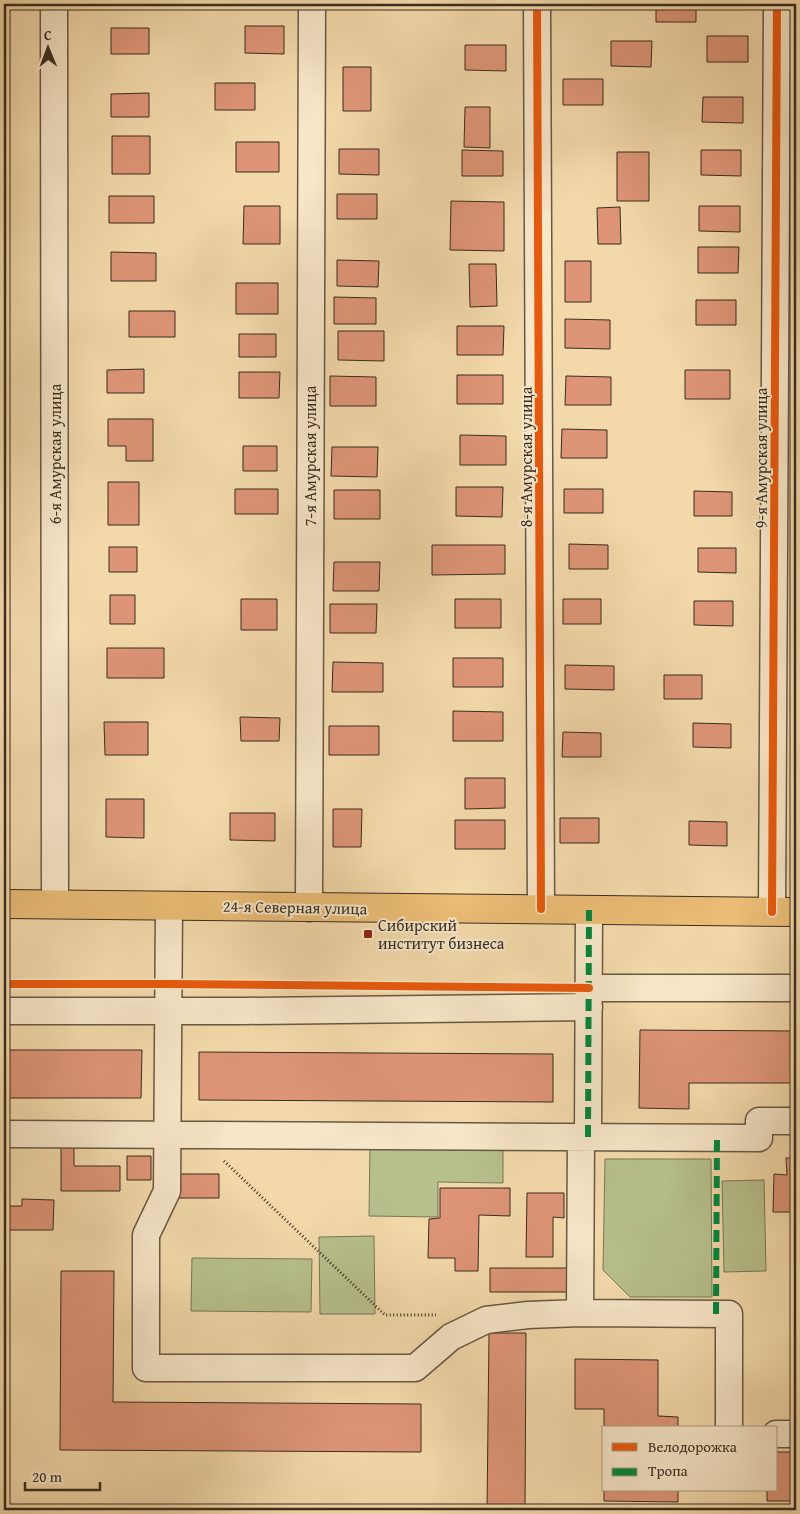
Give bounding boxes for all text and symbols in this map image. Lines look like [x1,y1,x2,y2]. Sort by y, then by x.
north arrow [22,22,72,72]
text: С [44,25,52,45]
street label: 6-я Амурская улица [43,383,67,524]
street label: 7-я Амурская улица [298,385,322,526]
street label: 8-я Амурская улица [514,386,538,527]
street label: 9-я Амурская улица [749,387,773,528]
street label: 24-я Северная улица [223,894,368,920]
place label: Сибирский институт бизнеса [378,913,505,955]
marker: Сибирский институт бизнеса [362,928,374,940]
legend [602,1426,778,1492]
text: Велодорожка [648,1436,738,1457]
scale bar [25,1459,100,1491]
text: Тропа [648,1460,689,1481]
text: 20 m [32,1466,63,1487]

